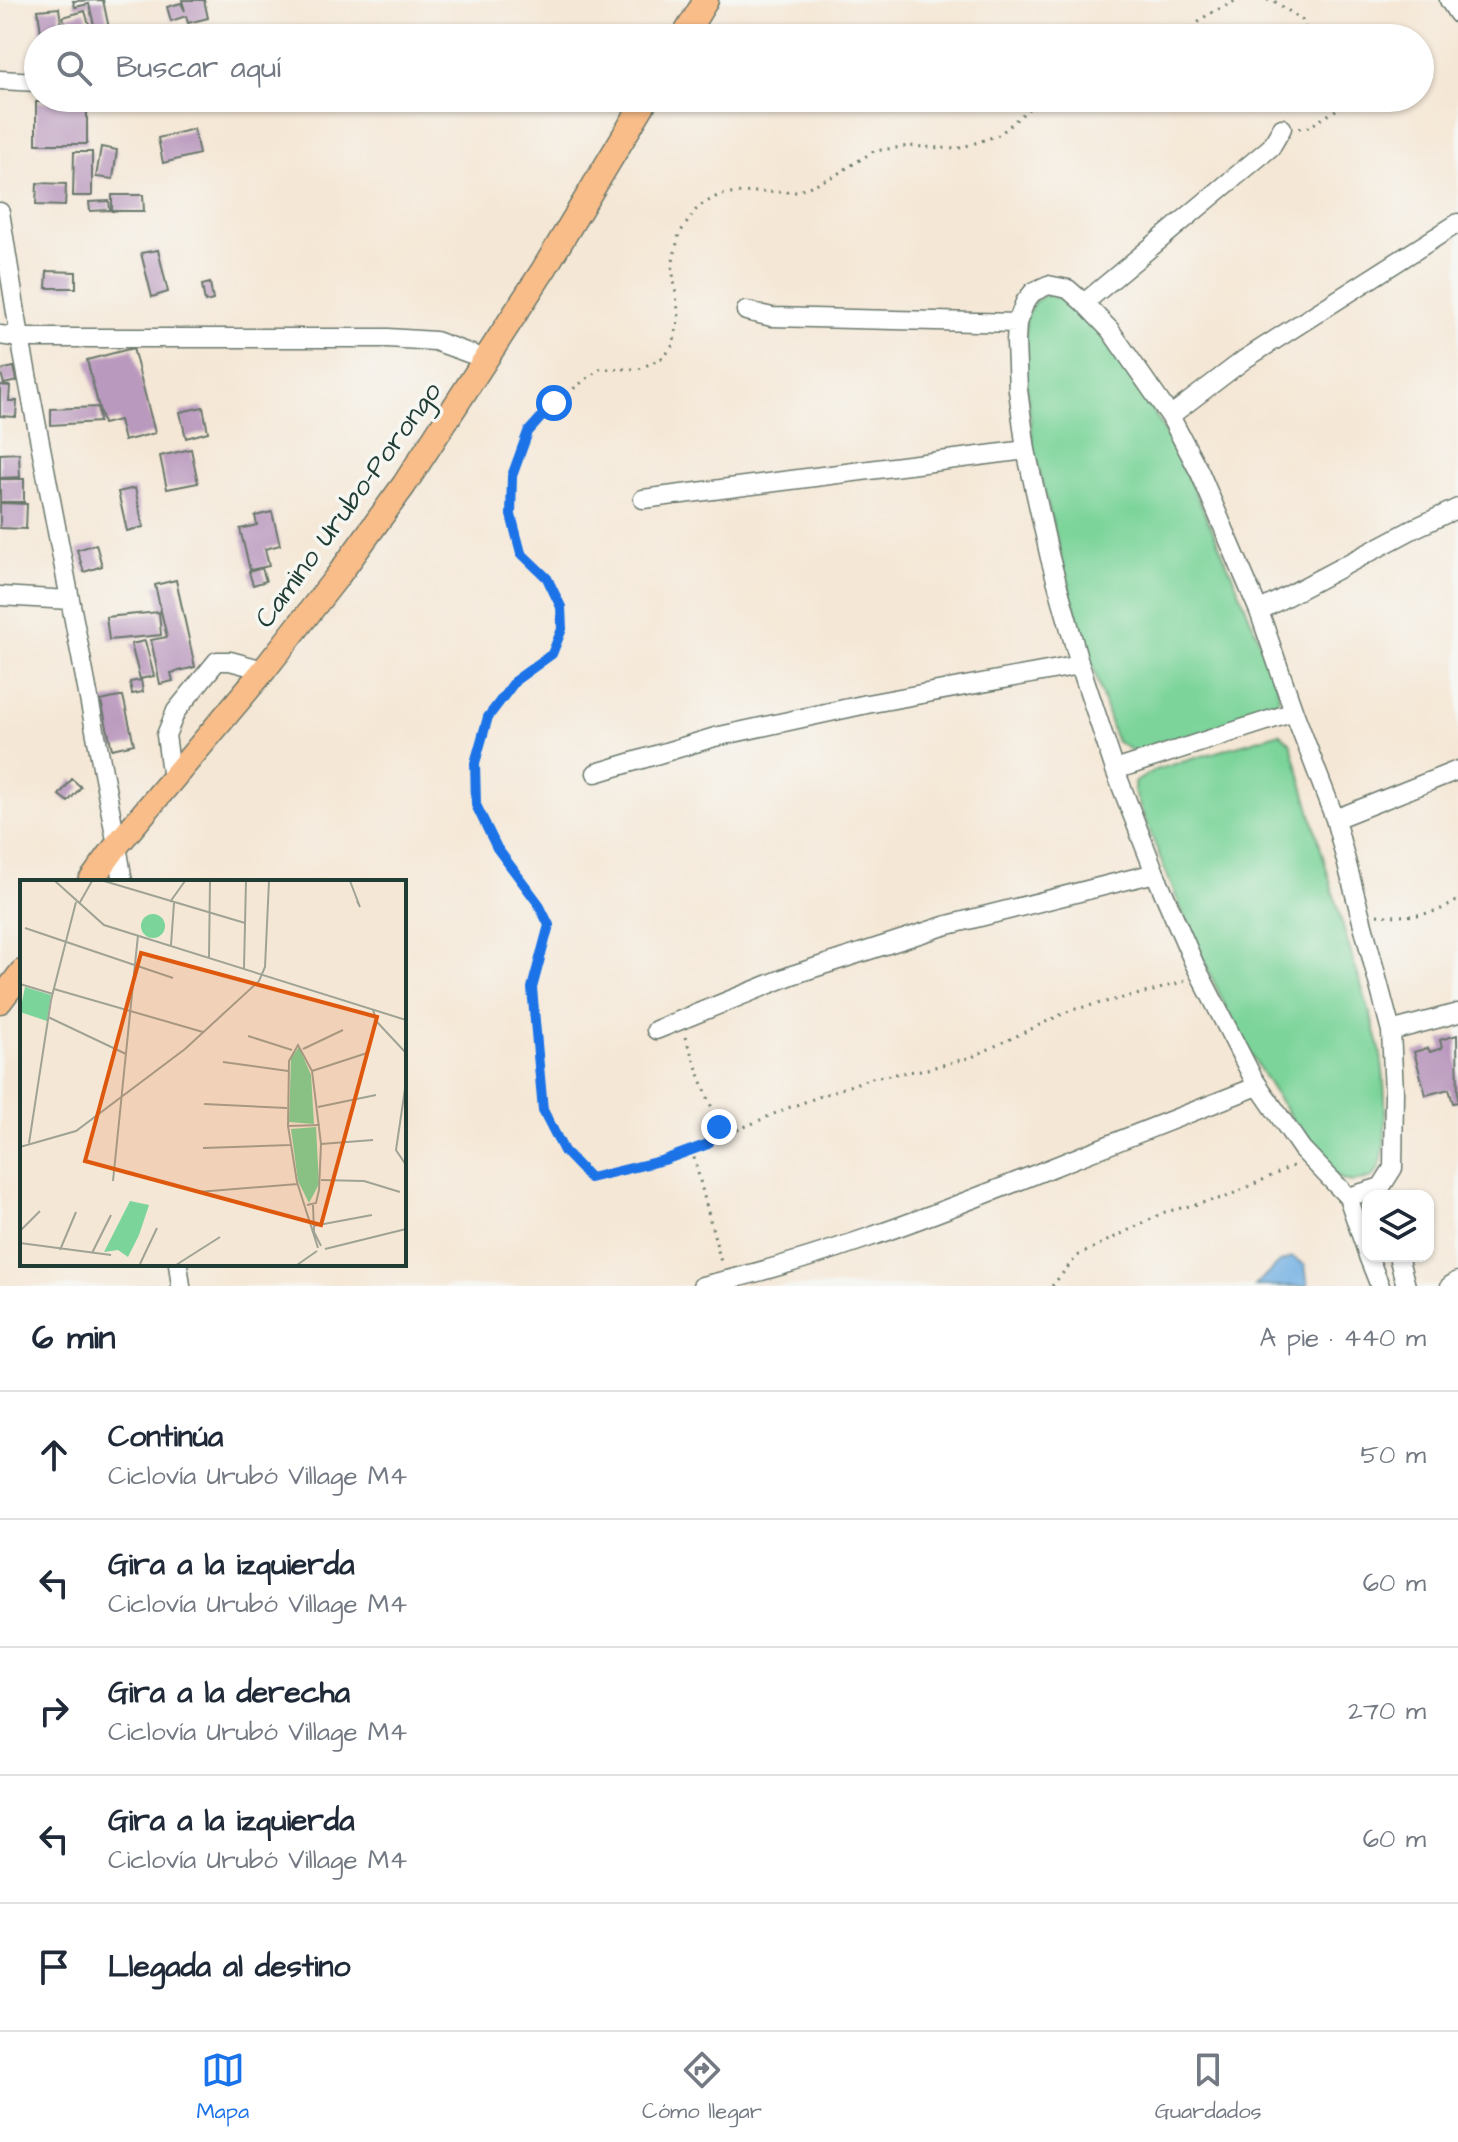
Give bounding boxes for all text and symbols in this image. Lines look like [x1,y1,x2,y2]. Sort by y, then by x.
search box [24,24,1434,112]
icon: search [52,46,96,90]
text: Buscar aquí [116,47,281,89]
street label: Camino Urubo-Porongo [246,374,452,637]
route start [536,385,572,421]
inset map [20,880,406,1266]
route end [701,1109,737,1145]
map controls [1362,1190,1434,1262]
button: layers [1362,1190,1434,1262]
text: 6 min [32,1314,116,1362]
text: A pie · 440 m [1260,1320,1426,1356]
text: Continúa [108,1416,223,1458]
icon: ahead [32,1433,76,1477]
text: 50 m [1361,1437,1426,1473]
text: Ciclovía Urubó Village M4 [108,1458,407,1494]
text: Gira a la izquierda [108,1544,354,1586]
icon: left [32,1561,76,1605]
text: 60 m [1363,1565,1426,1601]
text: Ciclovía Urubó Village M4 [108,1586,407,1622]
text: Gira a la derecha [108,1672,350,1714]
icon: right [32,1689,76,1733]
text: 270 m [1348,1693,1426,1729]
text: Ciclovía Urubó Village M4 [108,1714,407,1750]
text: Gira a la izquierda [108,1800,354,1842]
icon: left [32,1817,76,1861]
text: 60 m [1363,1821,1426,1857]
text: Ciclovía Urubó Village M4 [108,1842,407,1878]
icon: arrive [32,1945,76,1989]
text: Llegada al destino [108,1946,350,1988]
tab: Mapa [196,2048,249,2127]
tab: Cómo llegar [642,2048,762,2127]
tab: Guardados [1155,2048,1262,2127]

